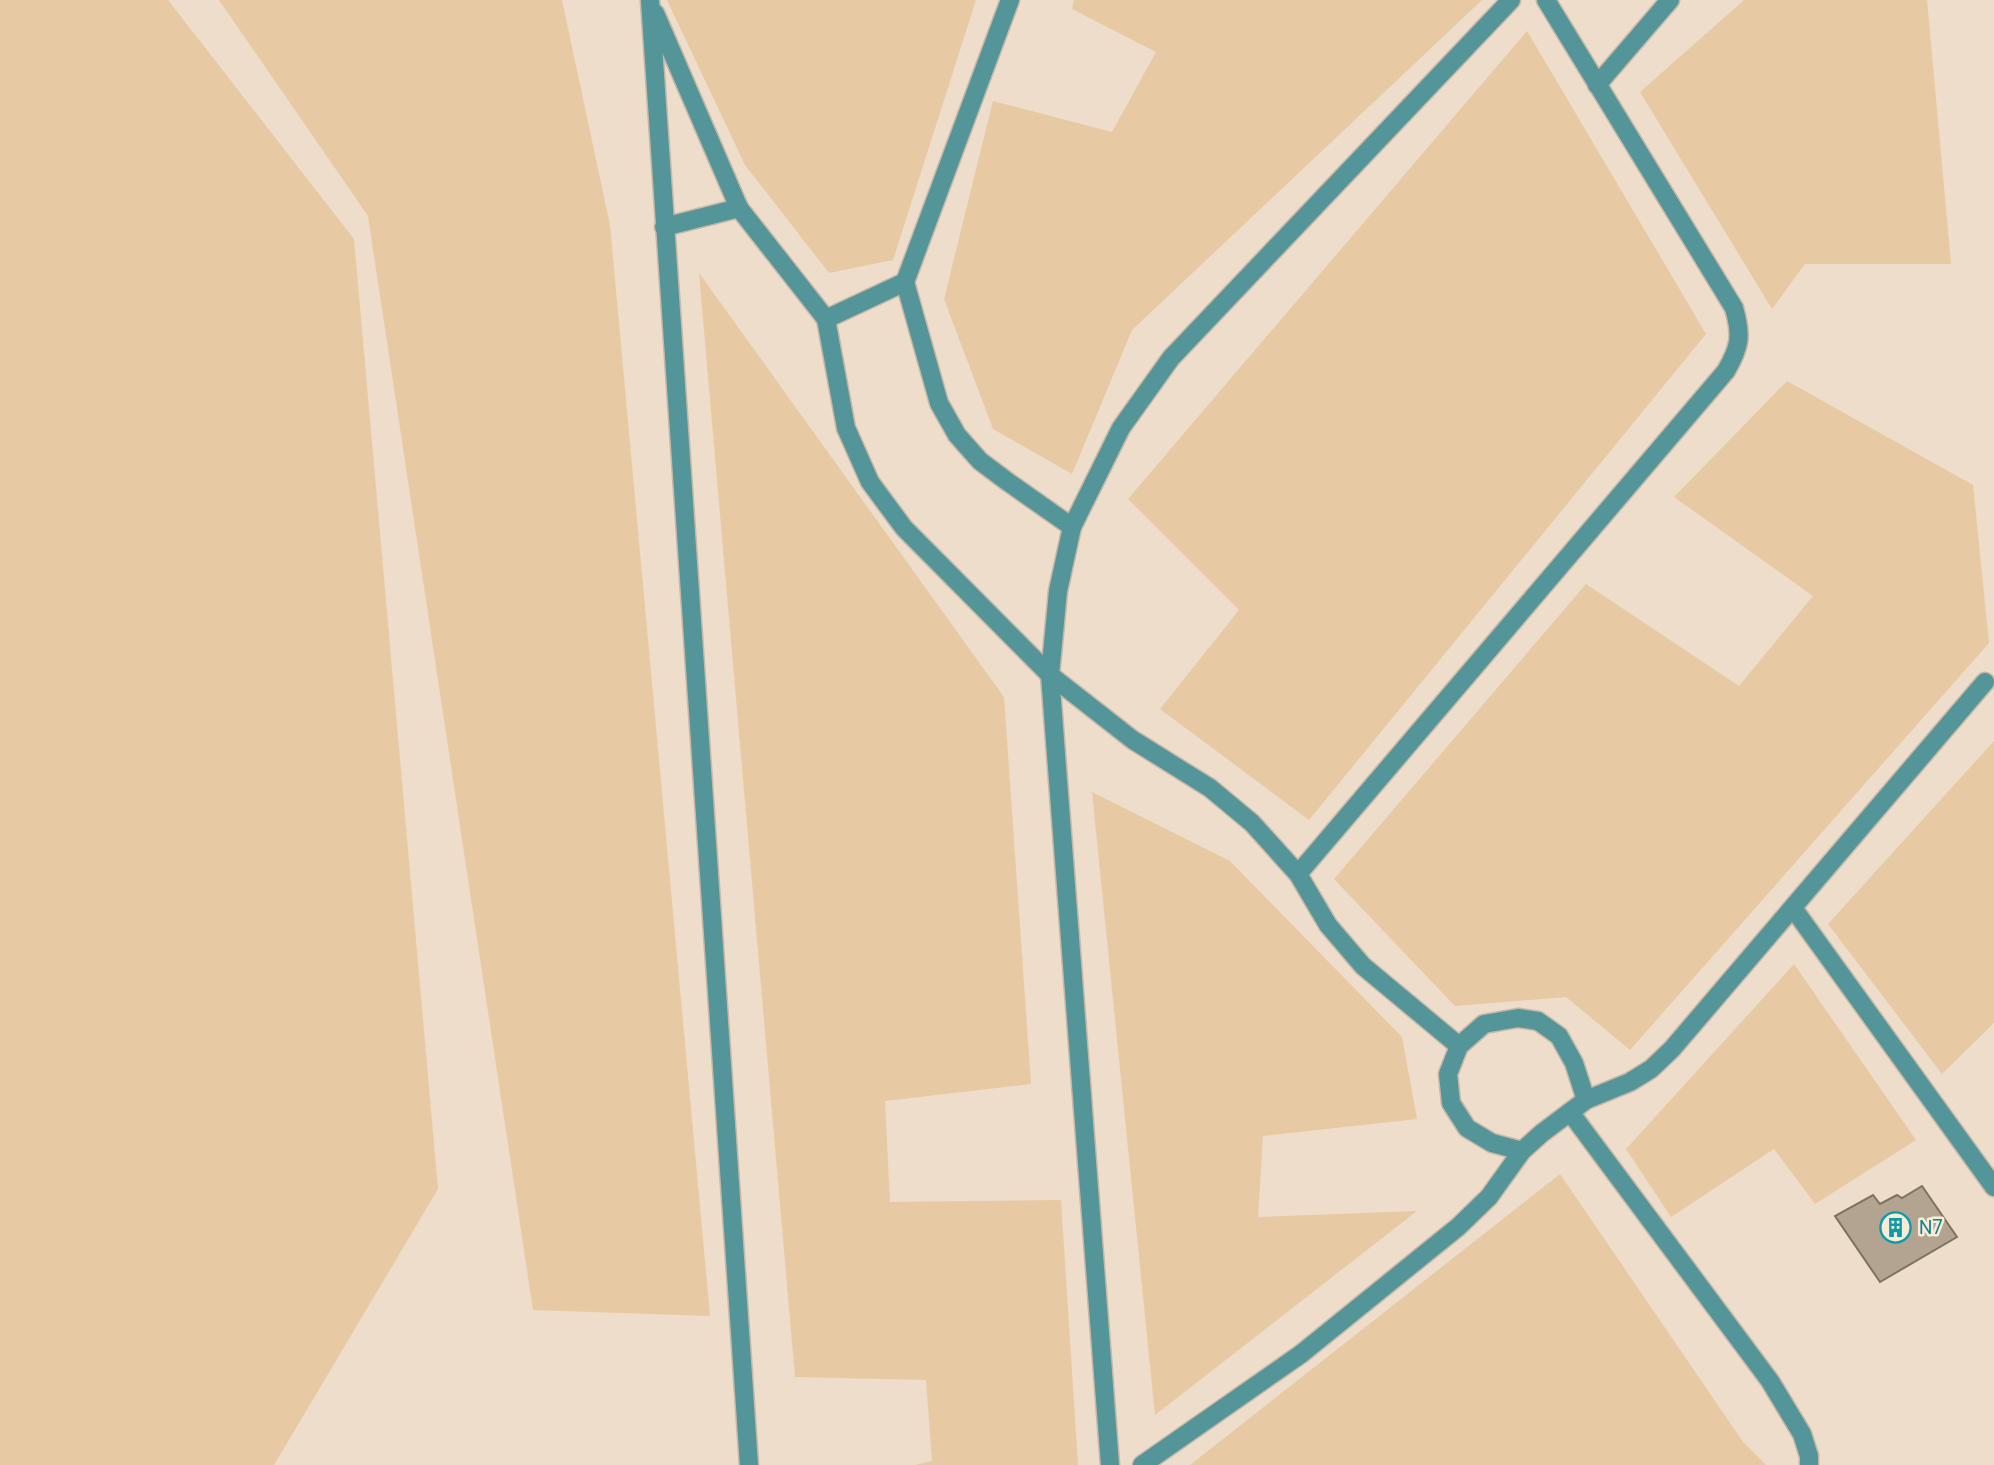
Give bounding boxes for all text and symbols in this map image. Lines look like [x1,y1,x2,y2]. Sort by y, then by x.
building icon: N7 [1879,1210,1913,1244]
place label: N7 [1919,1214,1943,1241]

